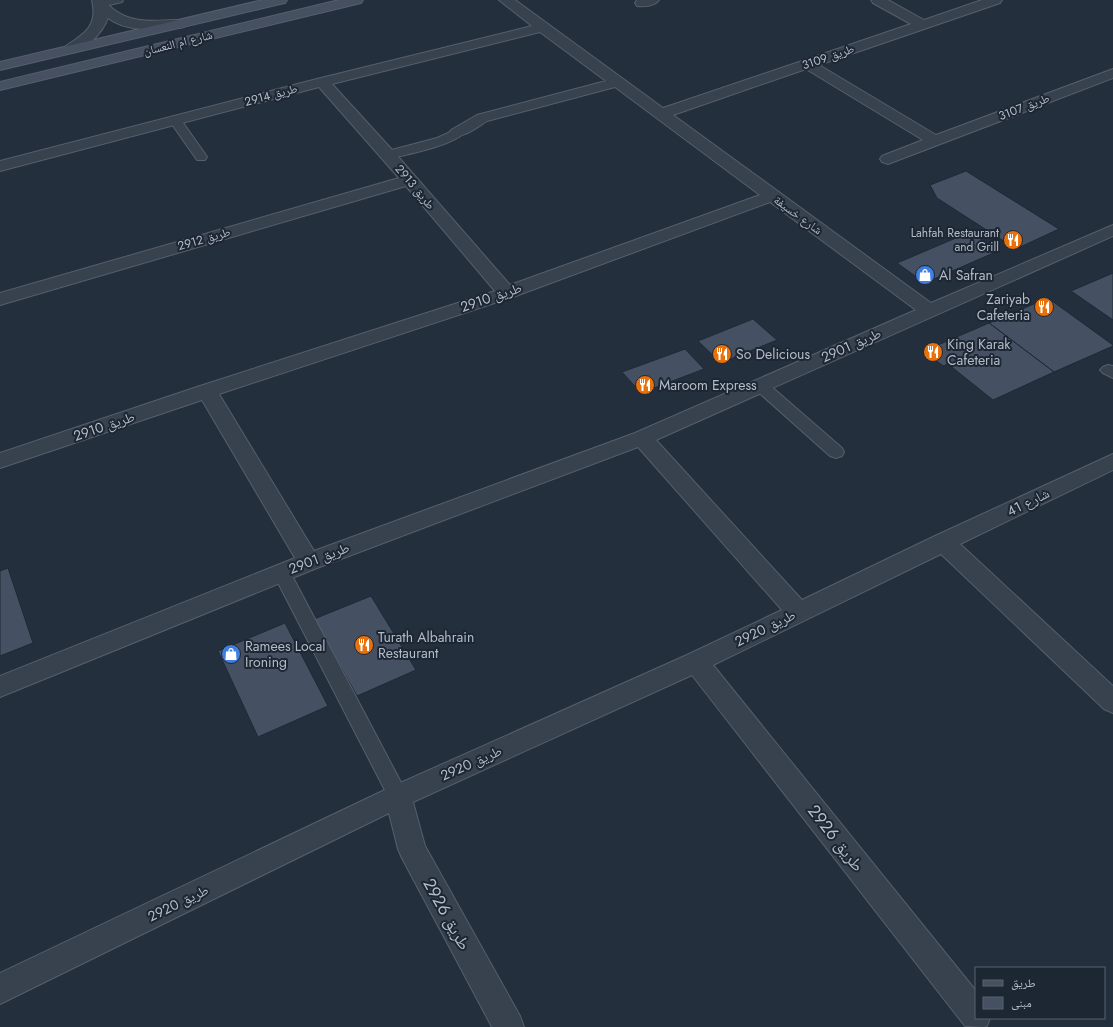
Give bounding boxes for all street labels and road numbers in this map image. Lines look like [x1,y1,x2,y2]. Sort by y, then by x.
street label: شارع ام النعسان [142,26,215,60]
street label: طريق 3109 [799,40,857,74]
street label: طريق 2914 [242,79,300,111]
street label: طريق 3107 [996,89,1052,125]
street label: طريق 2913 [391,161,439,213]
street label: شارع خسيفة [770,191,826,239]
street label: طريق 2912 [175,223,233,255]
street label: طريق 2910 [458,277,524,317]
street label: طريق 2901 [818,323,884,367]
street label: طريق 2910 [71,406,137,446]
street label: شارع 41 [1003,483,1053,521]
street label: طريق 2901 [286,537,352,579]
street label: طريق 2920 [731,605,799,651]
street label: طريق 2920 [437,741,505,785]
street label: طريق 2926 [802,800,870,876]
street label: طريق 2926 [417,874,477,954]
street label: طريق 2920 [144,880,212,926]

